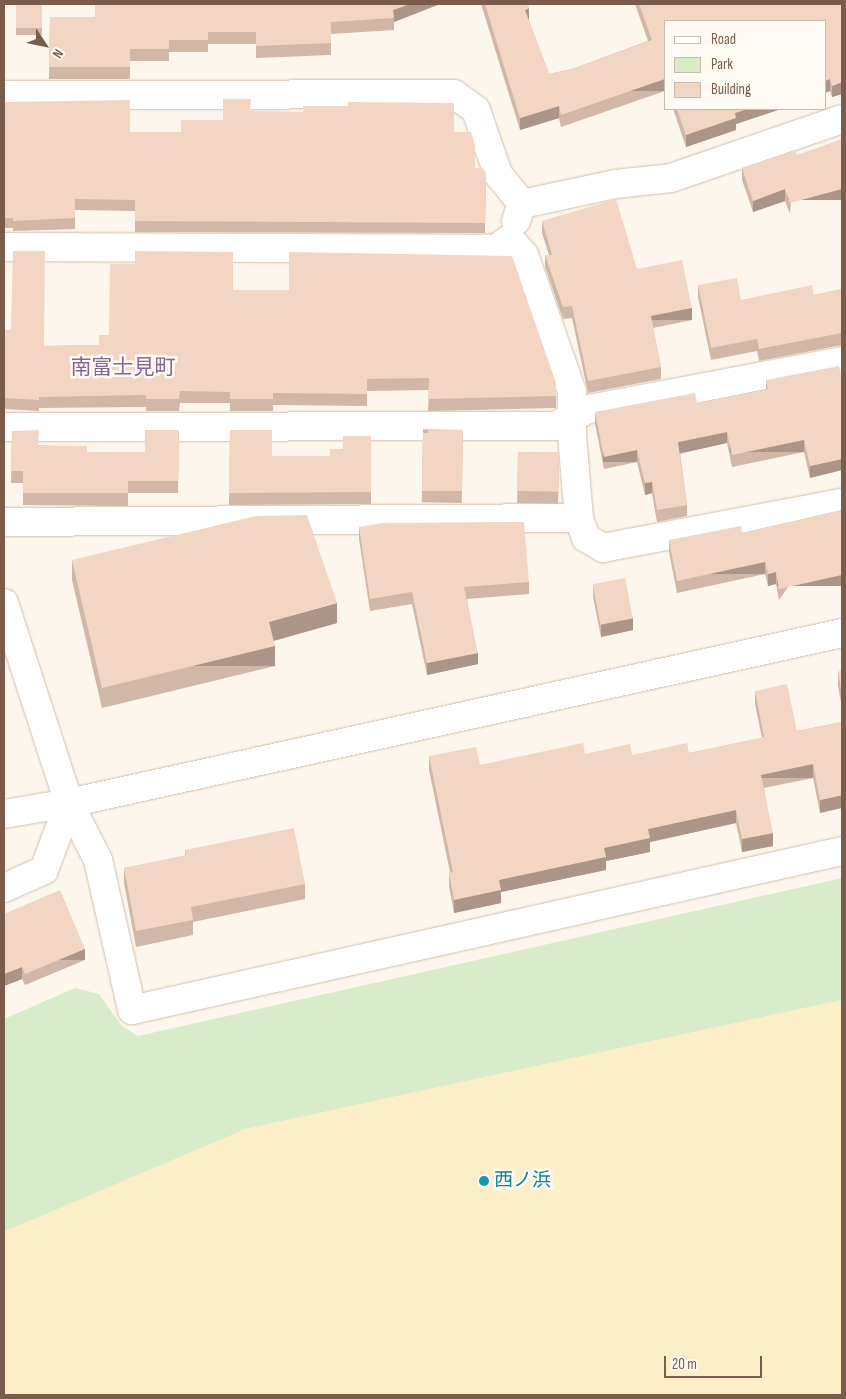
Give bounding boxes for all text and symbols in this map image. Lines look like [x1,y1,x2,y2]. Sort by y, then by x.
north arrow [20,20,70,70]
legend [664,20,826,110]
text: Road [711,30,736,49]
text: N [49,46,67,62]
text: Park [711,55,733,74]
text: Building [711,80,751,99]
district label: 南富士見町 [71,355,175,381]
place label: 西ノ浜 [494,1170,551,1192]
marker: 西ノ浜 [478,1175,490,1187]
scale bar [666,1346,764,1378]
text: 20 m [672,1355,697,1374]

